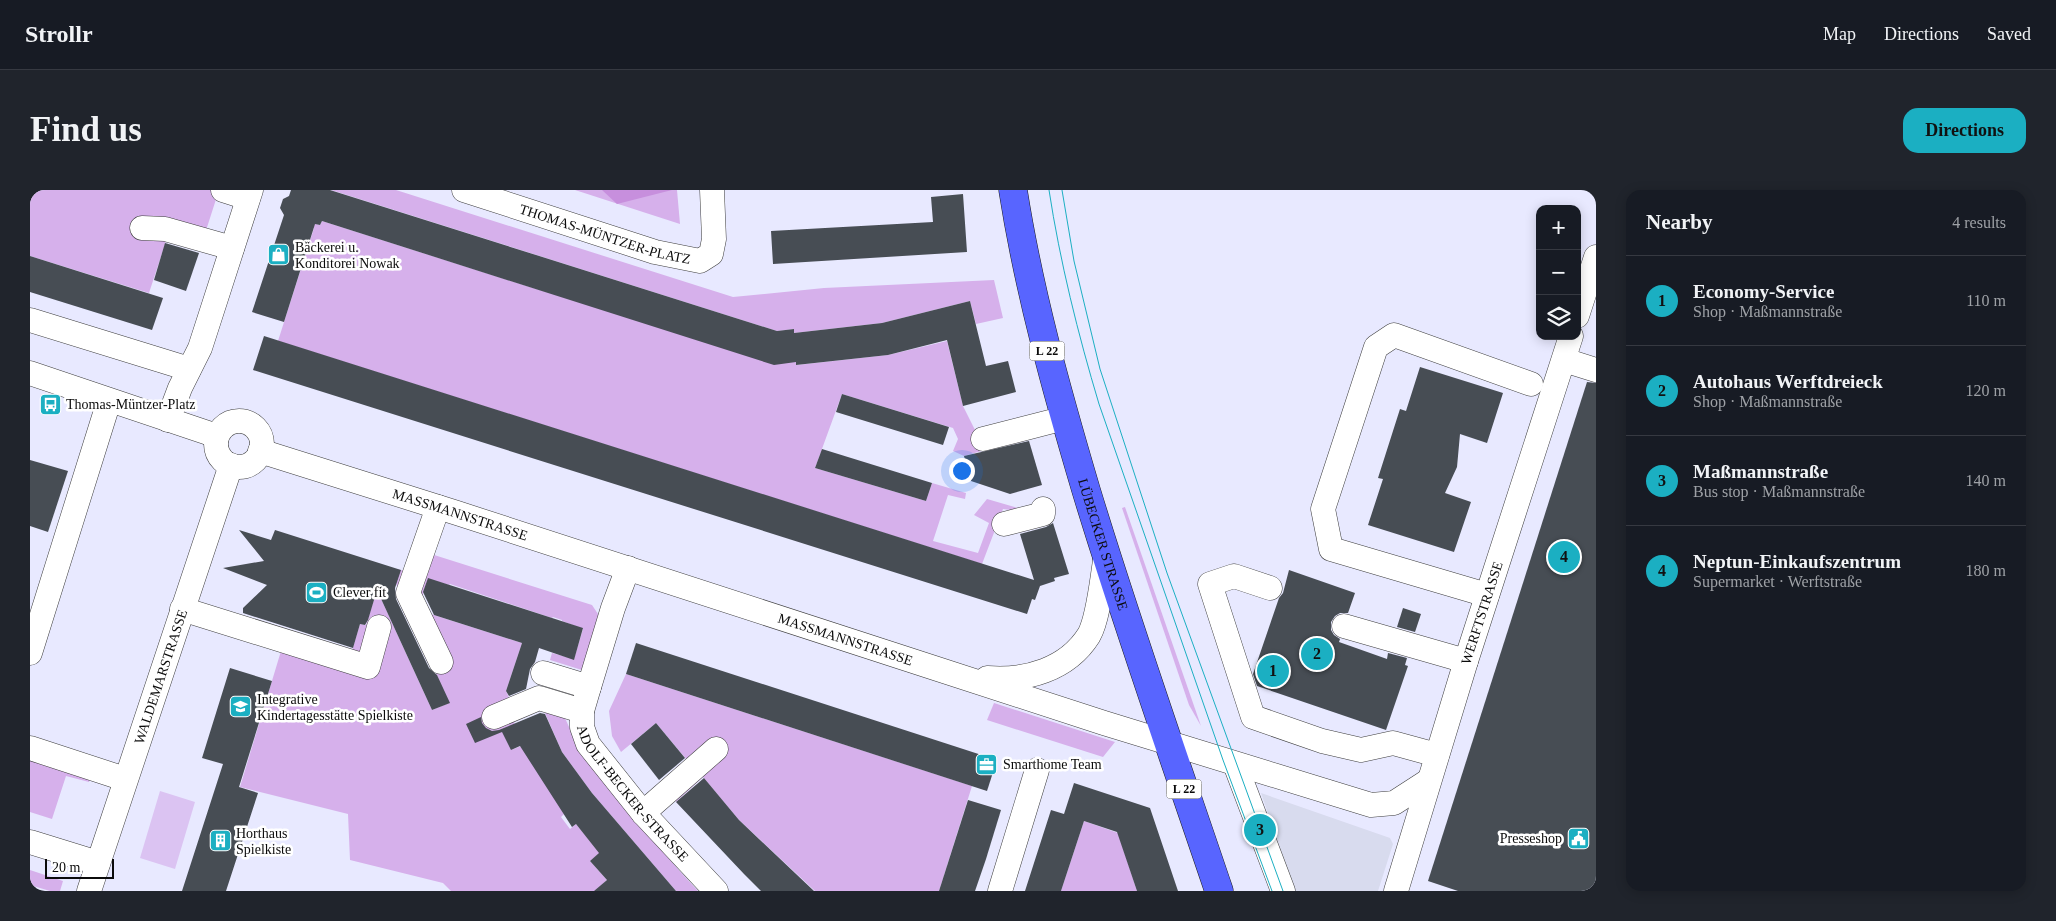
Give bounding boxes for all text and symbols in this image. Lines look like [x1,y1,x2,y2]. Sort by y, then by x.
text: Strollr [25,21,93,47]
text: Map [1823,24,1856,44]
text: Directions [1884,24,1959,44]
text: Saved [1987,24,2031,44]
button: Directions [1903,108,2026,153]
text: Find us [30,110,142,149]
street label: THOMAS-MÜNTZER-PLATZ [517,202,692,267]
map controls [1536,205,1581,340]
button: + [1536,205,1581,250]
text: Nearby [1646,210,1713,234]
text: 4 results [1952,214,2006,231]
place label: Bäckerei u. Konditorei Nowak [295,240,400,271]
shop icon: Bäckerei u. Konditorei Nowak [267,243,291,267]
button: − [1536,250,1581,295]
text: Economy-Service [1693,281,1834,302]
text: 1 [1658,292,1666,309]
text: 110 m [1966,292,2006,309]
button: layers [1536,295,1581,340]
text: Shop · Maßmannstraße [1693,303,1842,320]
road number: L 22 [1030,342,1064,360]
text: Autohaus Werftdreieck [1693,371,1883,392]
text: 2 [1658,382,1666,399]
text: 120 m [1966,382,2006,399]
bus stop icon: Thomas-Müntzer-Platz [38,392,62,416]
text: Shop · Maßmannstraße [1693,393,1842,410]
place label: Thomas-Müntzer-Platz [66,397,196,412]
your location [949,458,975,484]
text: Maßmannstraße [1693,461,1828,482]
text: 3 [1658,472,1666,489]
text: 140 m [1966,472,2006,489]
street label: LÜBECKER STRASSE [1075,477,1131,612]
text: Bus stop · Maßmannstraße [1693,483,1865,500]
street label: MASSMANNSTRASSE [391,486,530,543]
pin: 4 [1548,538,1580,576]
text: Neptun-Einkaufszentrum [1693,551,1901,572]
street label: WERFTSTRASSE [1458,560,1506,666]
text: 4 [1658,562,1666,579]
text: 180 m [1966,562,2006,579]
text: Supermarket · Werftstraße [1693,573,1862,590]
sports icon: Clever fit [305,580,329,604]
place label: Clever fit [333,585,386,600]
street label: WALDEMARSTRASSE [132,608,190,746]
street label: MASSMANNSTRASSE [776,611,915,668]
pin: 2 [1301,635,1333,673]
pin: 1 [1257,652,1289,690]
place label: Integrative Kindertagesstätte Spielkiste [257,692,413,723]
school or university icon: Integrative Kindertagesstätte Spielkiste [229,695,253,719]
street label: ADOLF-BECKER-STRASSE [574,723,691,865]
office icon: Smarthome Team [975,752,999,776]
place label: Smarthome Team [1003,757,1102,772]
road number: L 22 [1166,780,1202,798]
pin: 3 [1244,811,1276,849]
place label: Horthaus Spielkiste [236,826,291,857]
public building icon: Presseshop [1566,826,1590,850]
building icon: Horthaus Spielkiste [208,829,232,853]
place label: Presseshop [1500,831,1562,846]
scale bar [45,856,114,879]
text: 20 m [52,860,80,875]

